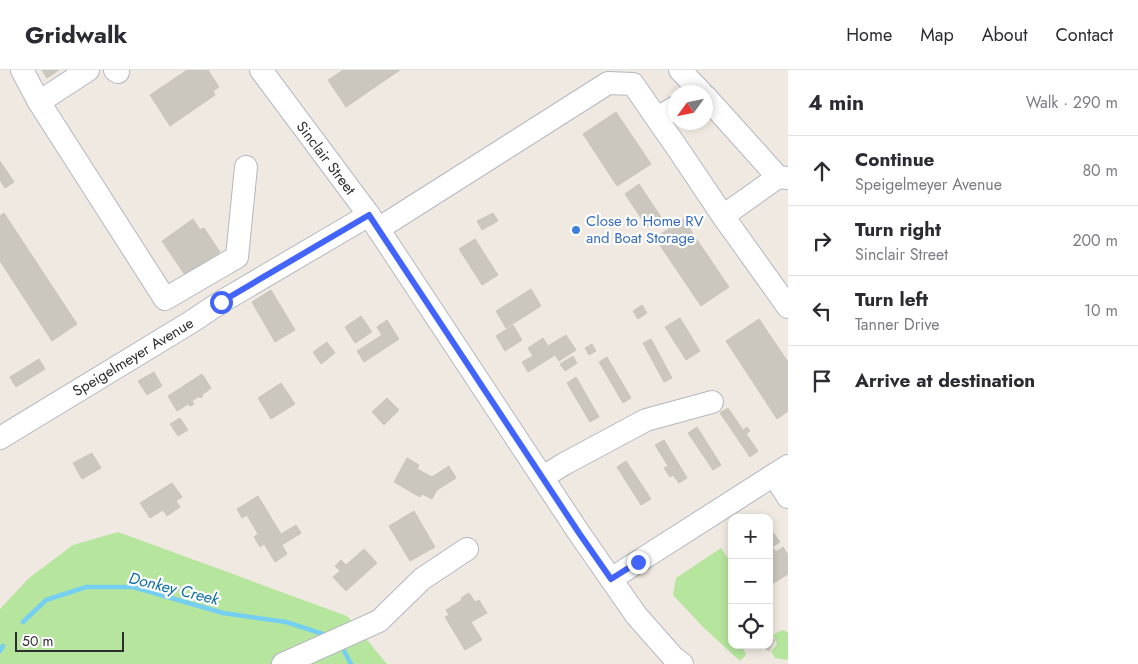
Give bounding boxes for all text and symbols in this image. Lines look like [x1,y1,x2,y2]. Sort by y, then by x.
text: Gridwalk [25,17,127,52]
text: Home [846,22,892,48]
text: Map [920,22,954,48]
text: About [982,22,1027,48]
text: Contact [1055,22,1113,48]
north arrow [668,85,713,130]
text: 4 min [808,88,864,118]
text: Walk · 290 m [1026,91,1118,114]
street label: Sinclair Street [291,117,361,200]
text: Continue [855,146,934,173]
icon: ahead [808,157,836,185]
text: 80 m [1082,159,1118,182]
text: Speigelmeyer Avenue [855,173,1002,196]
place label: Close to Home RV and Boat Storage [586,210,704,249]
text: Turn right [855,216,941,243]
marker: Close to Home RV and Boat Storage [570,224,582,236]
icon: right [808,227,836,255]
text: 200 m [1072,229,1118,252]
text: Sinclair Street [855,243,948,266]
text: Turn left [855,286,928,313]
route start [210,291,233,314]
icon: left [808,297,836,325]
text: 10 m [1084,299,1118,322]
street label: Speigelmeyer Avenue [68,312,198,402]
text: Tanner Drive [855,313,939,336]
icon: arrive [808,367,836,395]
text: Arrive at destination [855,367,1035,394]
map controls [728,514,773,649]
button: + [728,514,773,559]
route end [627,551,650,574]
button: − [728,559,773,604]
water label: Donkey Creek [127,566,222,611]
button: locate [728,604,773,649]
scale bar [15,629,124,652]
text: 50 m [22,631,53,651]

